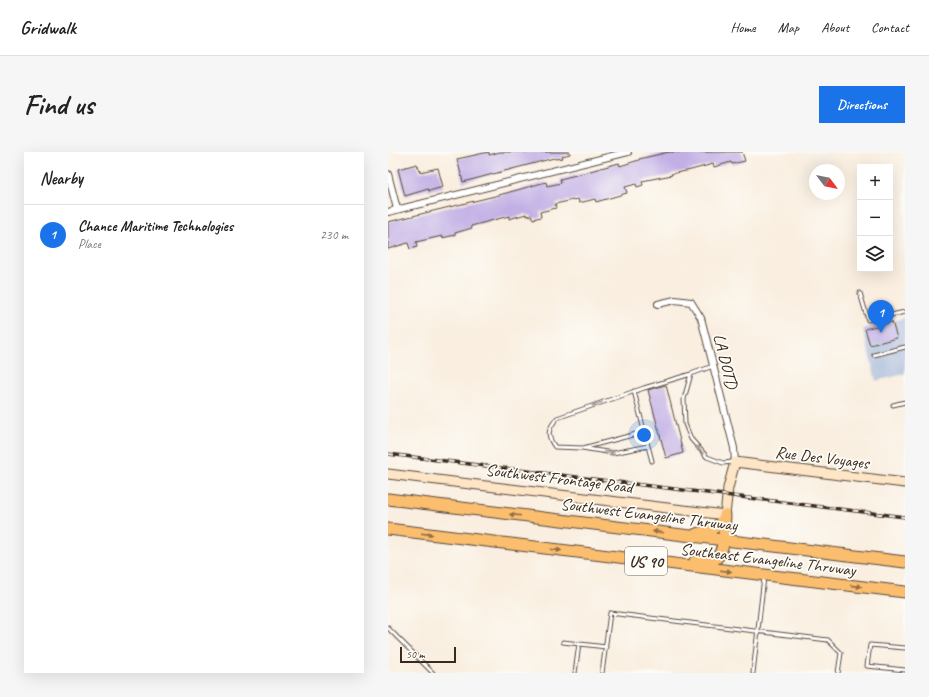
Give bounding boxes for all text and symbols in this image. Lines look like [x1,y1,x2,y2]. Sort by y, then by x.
text: Gridwalk [20,16,76,40]
text: Home [730,19,756,36]
text: Map [778,19,799,36]
text: About [821,19,849,36]
text: Contact [871,19,909,36]
button: Directions [819,86,905,123]
text: Find us [24,87,94,122]
north arrow [809,164,845,200]
map controls [857,164,893,272]
button: + [857,164,893,200]
text: Nearby [40,168,83,189]
button: − [857,200,893,236]
text: Chance Maritime Technologies [78,217,233,236]
text: 1 [50,227,56,243]
text: 230 m [320,227,348,243]
text: Place [78,236,101,252]
button: layers [857,236,893,272]
pin: 1 [868,300,894,333]
street label: LA DOTD [709,332,743,393]
one-way arrow [591,401,603,407]
your location [634,425,654,445]
street label: Rue Des Voyages [774,441,872,474]
one-way arrow [695,445,705,455]
one-way arrow [603,448,615,455]
street label: Southwest Frontage Road [484,459,636,498]
street label: Southwest Evangeline Thruway [559,493,740,536]
one-way arrow [509,511,521,518]
one-way arrow [652,529,664,535]
one-way arrow [421,531,433,537]
street label: Southeast Evangeline Thruway [679,538,858,581]
one-way arrow [550,547,562,553]
road number: US 90 [625,547,667,575]
one-way arrow [720,568,732,574]
one-way arrow [849,583,862,590]
scale bar [400,645,456,664]
text: 50 m [406,647,425,661]

